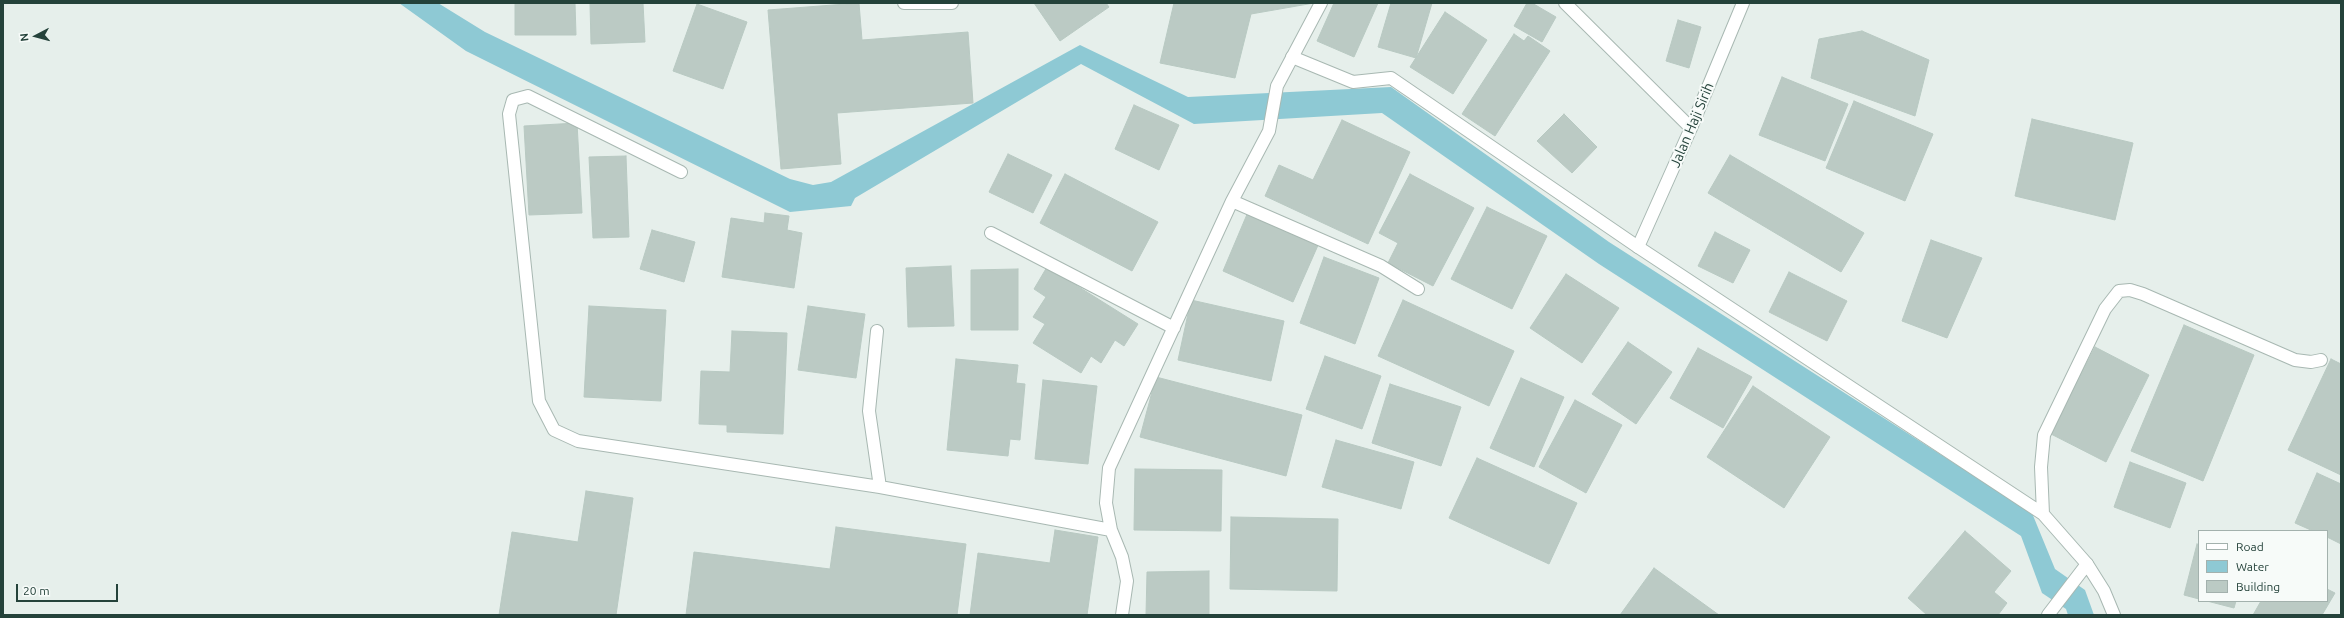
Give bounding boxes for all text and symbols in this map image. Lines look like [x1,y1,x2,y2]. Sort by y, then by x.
north arrow [16,16,56,56]
text: N [18,33,30,42]
street label: Jalan Haji Sirih [1667,80,1717,170]
legend [2198,530,2328,602]
text: Road [2236,540,2264,553]
text: Water [2236,560,2269,573]
scale bar [18,576,120,602]
text: Building [2236,580,2280,593]
text: 20 m [23,584,50,597]

